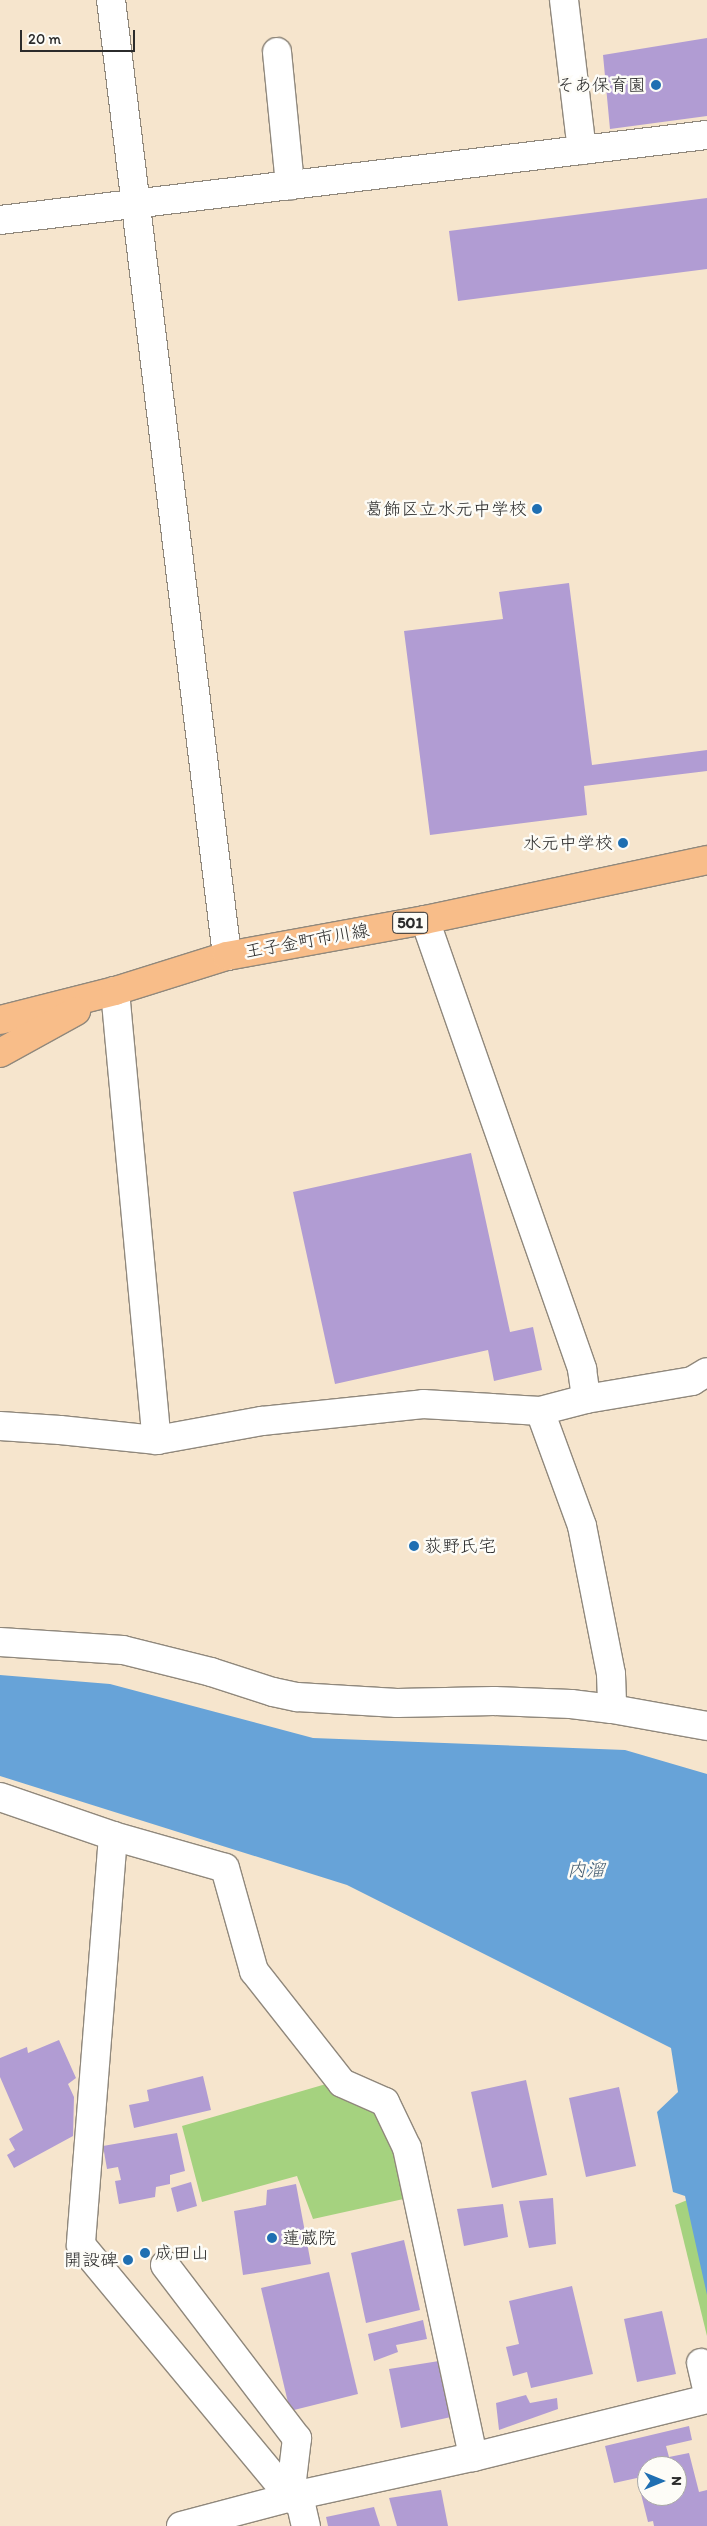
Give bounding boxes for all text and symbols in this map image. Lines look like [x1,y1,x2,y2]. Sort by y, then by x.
scale bar [22,20,138,52]
text: 20 m [28,30,61,48]
place label: そあ保育園 [556,74,646,96]
marker: そあ保育園 [650,79,662,91]
place label: 葛飾区立水元中学校 [365,498,527,520]
marker: 葛飾区立水元中学校 [531,503,543,515]
place label: 水元中学校 [523,832,613,854]
marker: 水元中学校 [617,837,629,849]
road number: 501 [391,910,429,936]
street label: 王子金町市川線 [243,919,371,963]
place label: 荻野氏宅 [424,1535,496,1557]
marker: 荻野氏宅 [408,1540,420,1552]
water label: 内溜 [567,1859,605,1881]
place label: 蓮蔵院 [282,2227,336,2249]
marker: 蓮蔵院 [266,2232,278,2244]
place label: 成田山 [155,2242,209,2264]
marker: 成田山 [139,2247,151,2259]
place label: 開設碑 [64,2249,118,2271]
marker: 開設碑 [122,2254,134,2266]
north arrow [637,2456,687,2506]
text: N [668,2476,685,2486]

